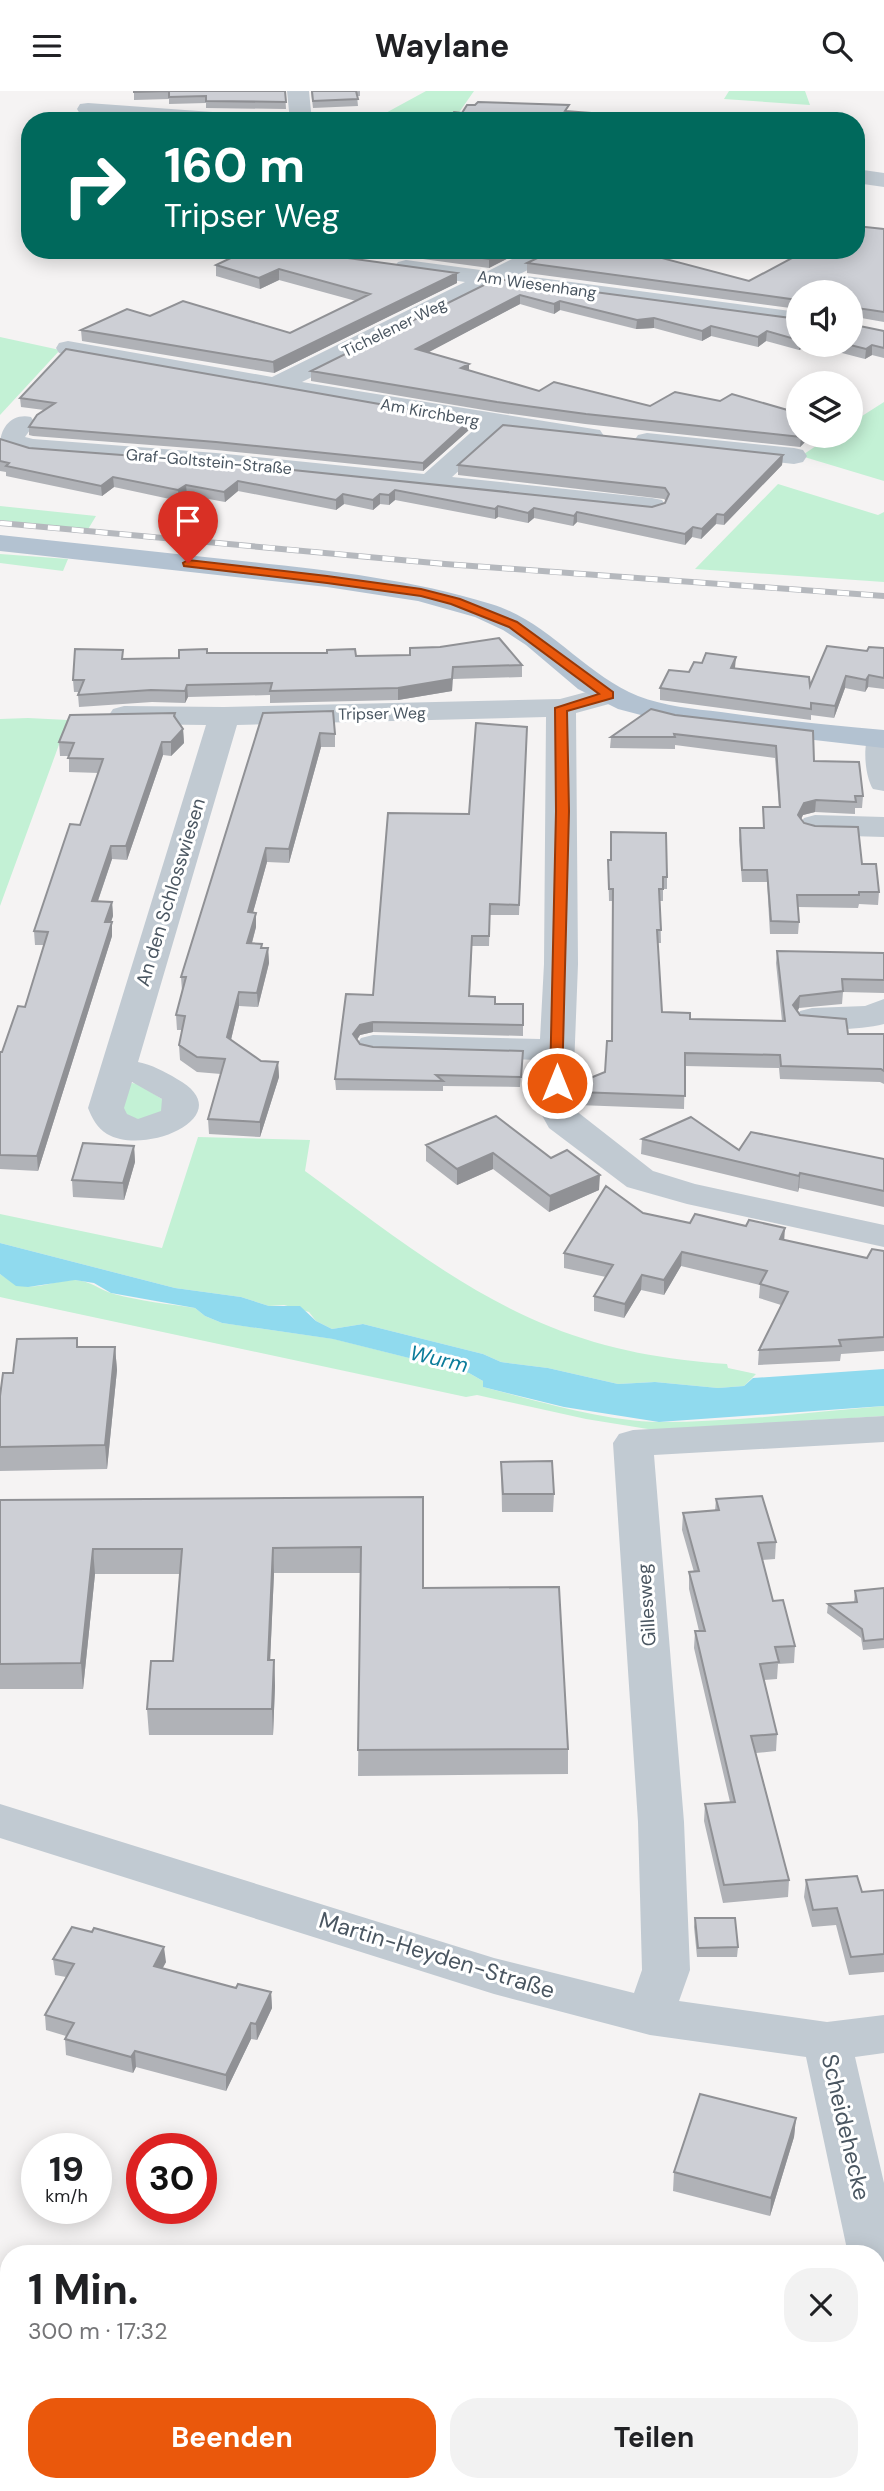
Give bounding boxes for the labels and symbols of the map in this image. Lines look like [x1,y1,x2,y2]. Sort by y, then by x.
street label: Am Wiesenhang [476,266,598,303]
street label: Tichelener Weg [338,293,450,362]
street label: Am Kirchberg [379,393,481,432]
street label: Graf-Goltstein-Straße [125,444,293,479]
pin [158,491,218,563]
street label: Tripser Weg [338,702,426,725]
street label: An den Schlosswiesen [130,795,211,989]
position arrow [520,1046,594,1120]
water label: Wurm [407,1339,471,1379]
street label: Gillesweg [631,1562,662,1647]
street label: Martin-Heyden-Straße [315,1905,559,2005]
street label: Scheidehecke [815,2051,877,2203]
speed limit sign: 30 [126,2133,217,2224]

